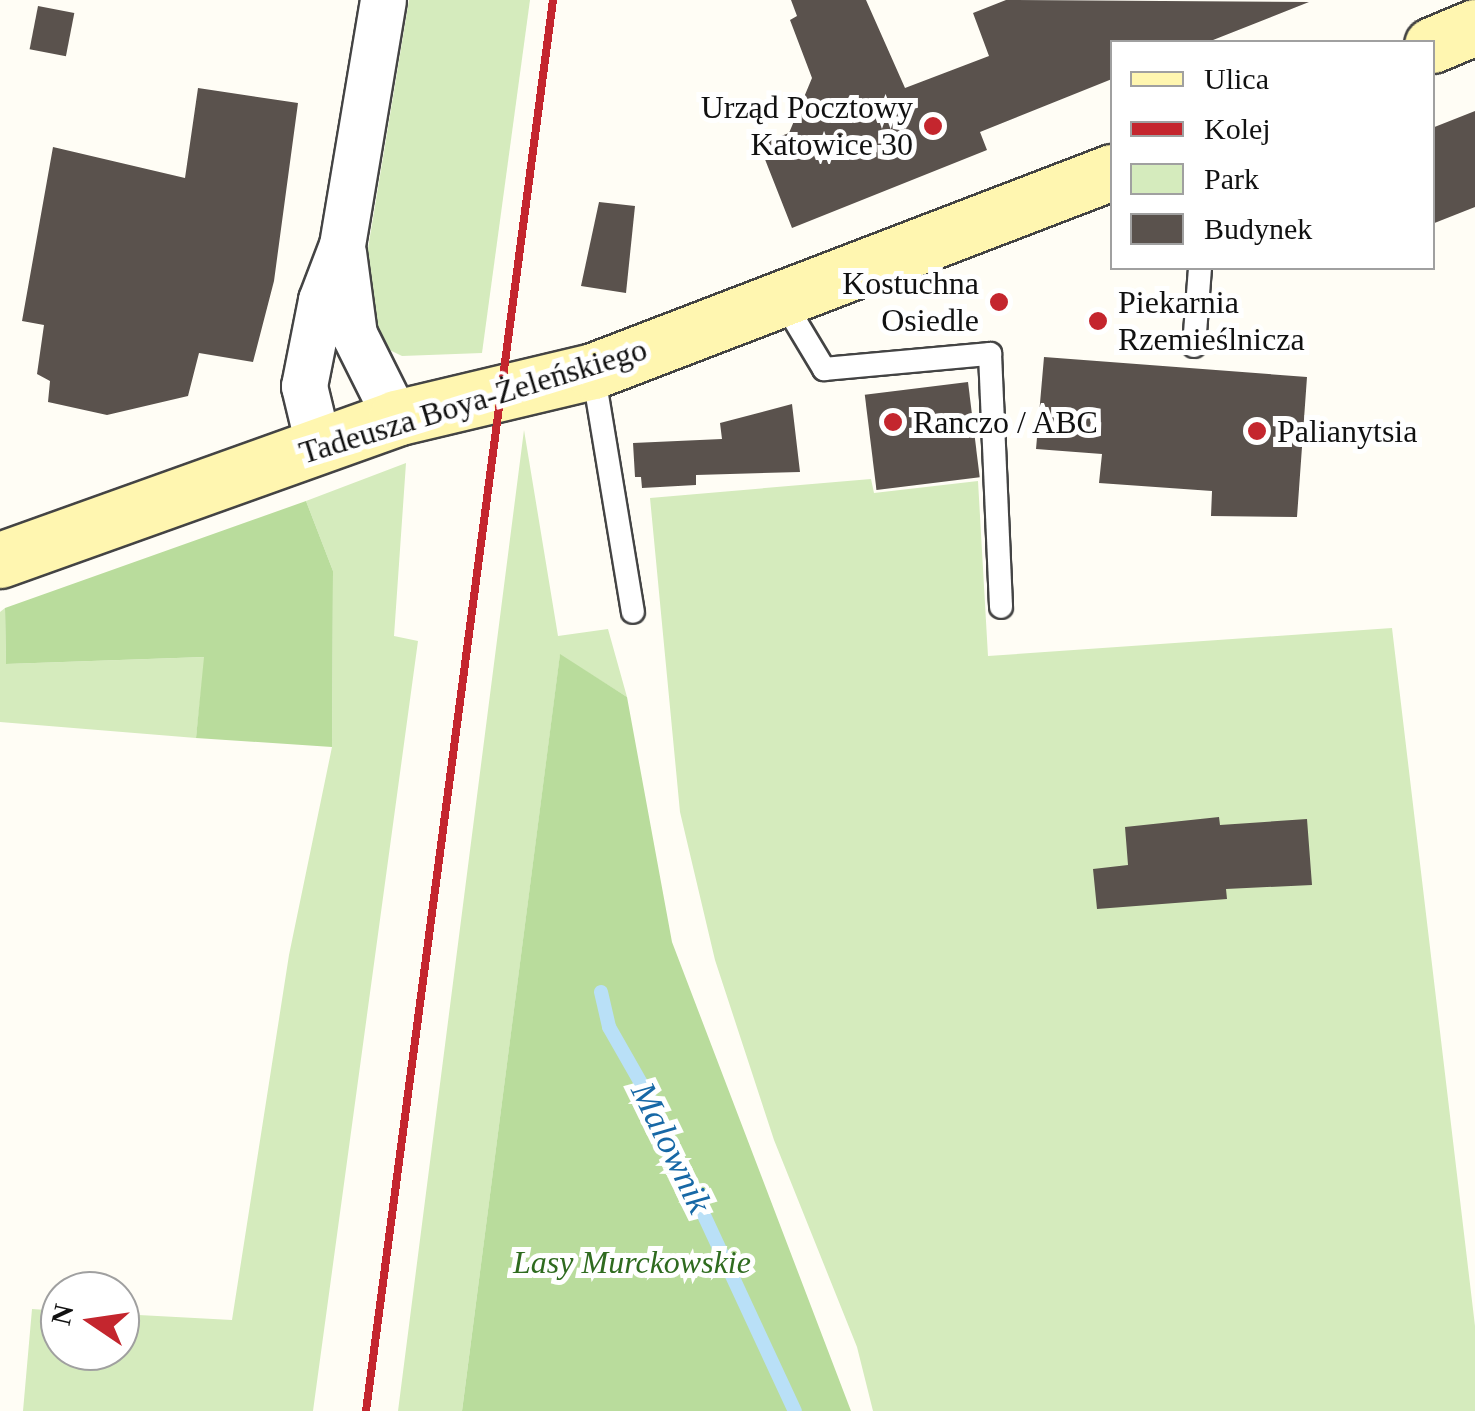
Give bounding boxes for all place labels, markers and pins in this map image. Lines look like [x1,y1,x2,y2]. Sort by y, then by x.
place label: Urząd Pocztowy Katowice 30 [701,89,913,164]
marker: Urząd Pocztowy Katowice 30 [922,115,944,137]
place label: Kostuchna Osiedle [842,265,979,340]
place label: Piekarnia Rzemieślnicza [1118,284,1305,359]
marker: Kostuchna Osiedle [988,291,1010,313]
marker: Piekarnia Rzemieślnicza [1087,310,1109,332]
place label: Ranczo / ABC [913,403,1100,441]
marker: Ranczo / ABC [882,411,904,433]
place label: Palianytsia [1277,412,1417,450]
marker: Palianytsia [1246,420,1268,442]

